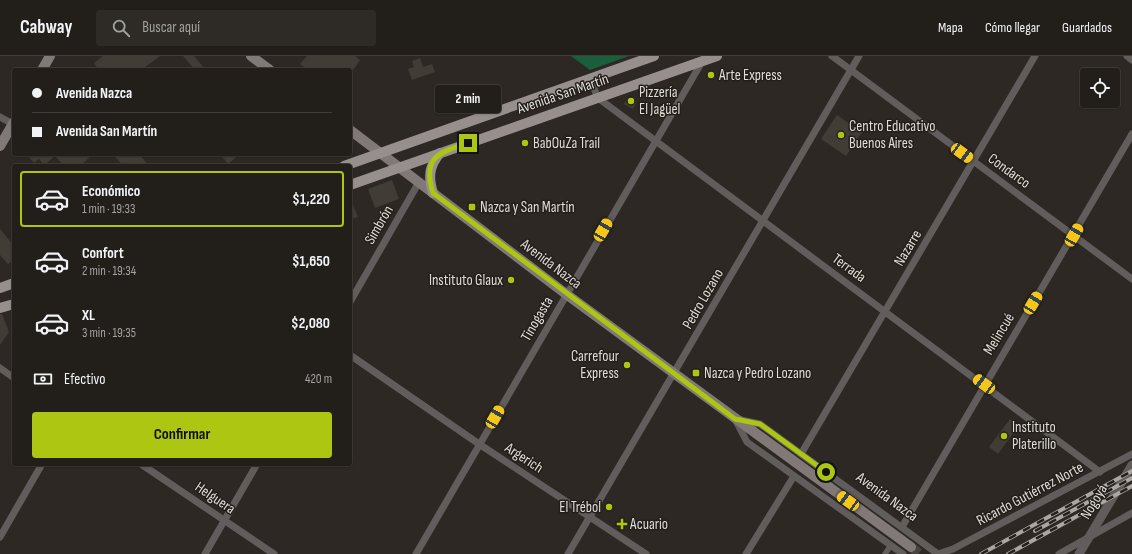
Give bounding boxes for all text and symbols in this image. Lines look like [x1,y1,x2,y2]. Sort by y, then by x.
search box [96,10,376,46]
text: Cabway [20,16,72,39]
icon: search [110,17,132,39]
text: Buscar aquí [142,18,200,37]
text: Mapa [938,19,963,36]
text: Cómo llegar [985,19,1040,36]
text: Guardados [1062,19,1112,36]
place label: Arte Express [718,66,782,85]
map controls [1080,68,1120,108]
button: locate [1080,68,1120,108]
street label: Avenida San Martín [514,69,611,119]
marker: Arte Express [706,70,716,80]
place label: Pizzería El Jagüel [639,83,680,119]
text: Avenida Nazca [56,84,132,103]
callout: 2 min [435,85,501,113]
text: 2 min [456,91,480,107]
marker: Pizzería El Jagüel [626,96,636,106]
place label: Centro Educativo Buenos Aires [849,117,935,153]
text: Avenida San Martín [56,122,157,141]
marker: Centro Educativo Buenos Aires [836,130,846,140]
route end [459,134,477,152]
place label: BabOuZa Trail [533,134,600,153]
marker: BabOuZa Trail [520,138,530,148]
car [949,141,975,165]
street label: Condarco [984,149,1034,193]
icon: car [34,181,70,217]
text: Económico [82,182,140,201]
text: $1,220 [292,190,330,209]
place label: Nazca y San Martín [480,198,575,217]
text: 1 min · 19:33 [82,201,135,217]
street label: Simbrón [360,202,398,248]
marker: Nazca y San Martín [467,202,477,212]
car [592,217,614,243]
car [1063,222,1085,248]
street label: Nazarre [890,226,926,270]
street label: Avenida Nazca [516,234,586,293]
icon: car [34,243,70,279]
text: Confort [82,244,124,263]
street label: Terrada [828,249,870,287]
text: $1,650 [292,252,330,271]
text: 2 min · 19:34 [82,263,136,279]
street label: Pedro Lozano [678,265,728,333]
place label: Instituto Glaux [429,271,503,290]
marker: Instituto Glaux [506,275,516,285]
car [1022,290,1044,316]
street label: Tinogasta [517,293,558,345]
icon: car [34,305,70,341]
text: XL [82,306,95,325]
street label: Melincué [979,310,1019,358]
text: $2,080 [291,314,330,333]
text: 3 min · 19:35 [82,325,136,341]
place label: Carrefour Express [571,347,620,383]
marker: Carrefour Express [622,360,632,370]
place label: Nazca y Pedro Lozano [704,364,811,383]
icon: cash [32,368,54,390]
marker: Nazca y Pedro Lozano [691,368,701,378]
text: Efectivo [64,370,105,389]
text: 420 m [305,371,332,387]
car [971,372,997,396]
car [484,404,506,430]
button: Confirmar [32,412,332,458]
place label: Instituto Platerillo [1012,418,1056,454]
marker: Instituto Platerillo [999,431,1009,441]
street label: Argerich [500,438,547,477]
street label: Ricardo Gutiérrez Norte [973,458,1087,530]
route start [817,463,835,481]
street label: Avenida Nazca [852,468,922,526]
street label: Helguera [191,478,239,518]
street label: Nogoyá [1076,481,1112,523]
car [835,489,861,513]
place label: El Trébol [559,498,601,517]
marker: El Trébol [604,502,614,512]
place label: Acuario [629,515,668,534]
marker: Acuario [617,519,627,529]

